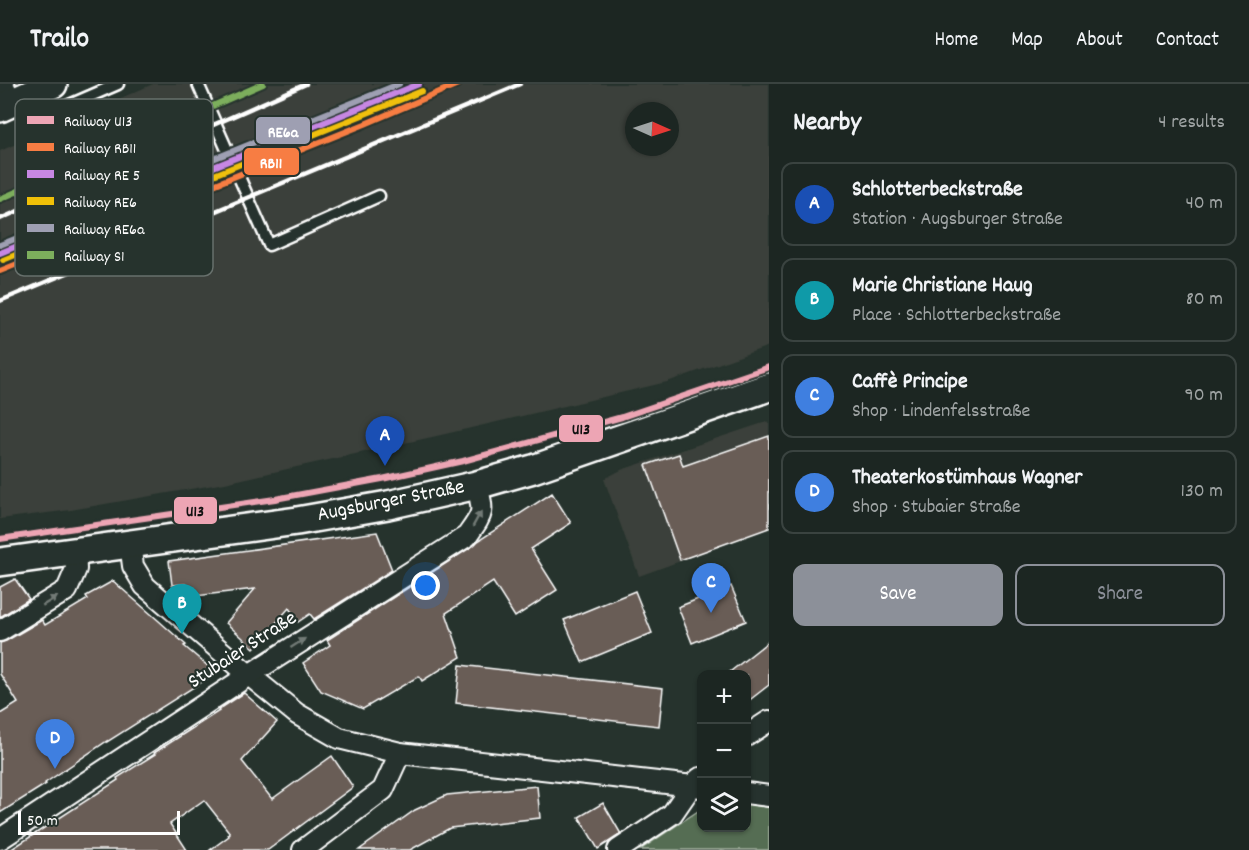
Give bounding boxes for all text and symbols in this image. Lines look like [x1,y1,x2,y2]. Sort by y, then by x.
text: Trailo [30,21,89,61]
text: Home [934,26,978,56]
text: Map [1011,26,1043,56]
text: About [1076,26,1123,56]
text: Contact [1156,26,1219,56]
legend [15,99,213,276]
north arrow [625,102,679,156]
text: Nearby [793,105,861,142]
text: 4 results [1158,109,1225,137]
text: Railway U13 [64,111,132,134]
line badge: RE6a [255,116,311,145]
text: RE6a [268,122,300,145]
text: Railway RB11 [64,138,136,161]
line badge: RB11 [243,147,300,176]
text: RB11 [260,153,282,176]
text: Railway RE 5 [64,165,140,188]
text: Schlotterbeckstraße [852,175,1023,206]
text: A [809,190,820,218]
text: 40 m [1185,190,1223,218]
text: Railway RE6 [64,192,137,215]
text: Station · Augsburger Straße [852,206,1063,234]
text: Railway RE6a [64,219,145,242]
text: Railway S1 [64,246,125,269]
text: Marie Christiane Haug [852,271,1033,302]
text: B [810,286,819,314]
text: 80 m [1186,286,1223,314]
text: Place · Schlotterbeckstraße [852,302,1061,330]
text: Caffè Principe [852,367,968,398]
text: C [810,382,819,410]
text: 90 m [1185,382,1223,410]
text: Shop · Lindenfelsstraße [852,398,1030,426]
line badge: U13 [558,414,604,443]
pin: A [366,416,404,466]
text: U13 [572,419,590,442]
text: Theaterkostümhaus Wagner [852,463,1082,494]
street label: Augsburger Straße [315,473,467,531]
text: D [809,478,820,506]
text: 130 m [1181,478,1223,506]
text: Shop · Stubaier Straße [852,494,1020,522]
line badge: U13 [173,496,218,525]
text: U13 [186,501,204,524]
one-way arrow [472,510,482,527]
pin: C [692,564,730,613]
button: Save [793,564,1003,626]
button: Share [1015,564,1225,626]
your location [411,571,440,600]
pin: B [162,584,201,634]
one-way arrow [42,595,58,606]
street label: Stubaier Straße [183,604,303,698]
one-way arrow [290,638,306,649]
map controls [697,670,751,832]
button: + [697,670,751,724]
pin: D [36,720,74,769]
button: − [697,724,751,778]
button: layers [697,778,751,832]
scale bar [18,808,180,836]
text: 50 m [27,810,58,833]

